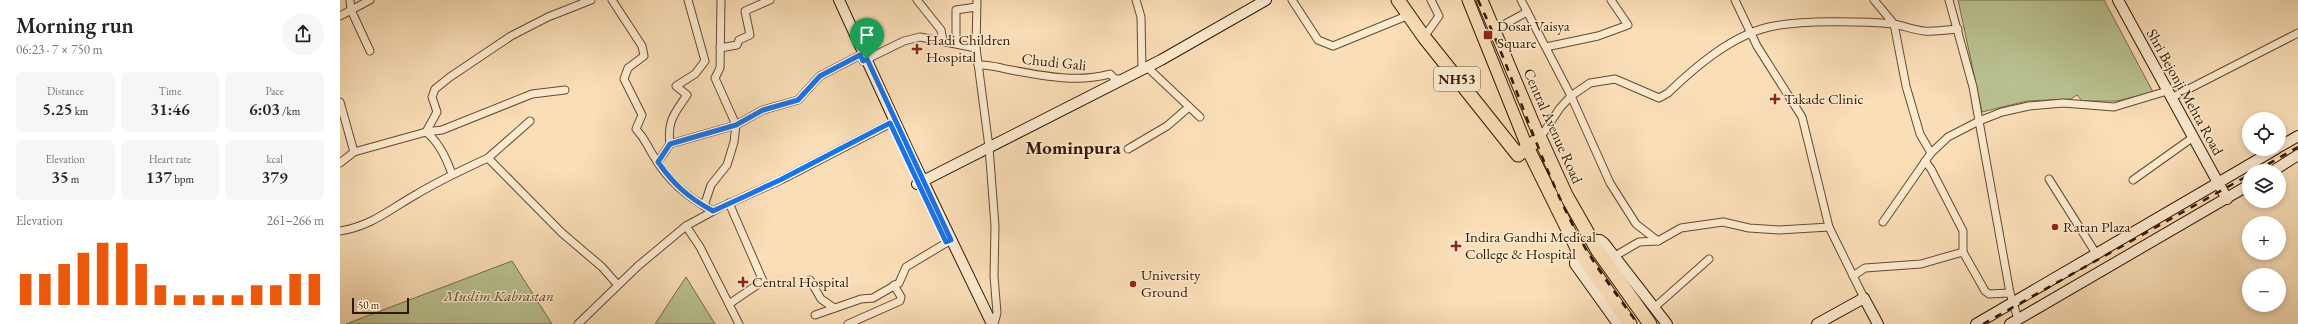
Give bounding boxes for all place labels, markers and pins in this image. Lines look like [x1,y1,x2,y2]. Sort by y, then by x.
place label: Dosar Vaisya Square [1497,16,1570,52]
pin [850,18,884,59]
marker: Dosar Vaisya Square [1482,29,1494,41]
place label: Hadi Children Hospital [926,30,1011,66]
marker: Hadi Children Hospital [911,43,923,55]
place label: Takade Clinic [1784,89,1864,108]
marker: Takade Clinic [1769,93,1781,105]
place label: Ratan Plaza [2063,217,2131,236]
marker: Ratan Plaza [2050,222,2060,232]
place label: Indira Gandhi Medical College & Hospital [1465,227,1596,263]
marker: Indira Gandhi Medical College & Hospital [1450,240,1462,252]
place label: University Ground [1141,265,1201,301]
place label: Central Hospital [752,272,849,291]
marker: Central Hospital [737,276,749,288]
marker: University Ground [1128,279,1138,289]

